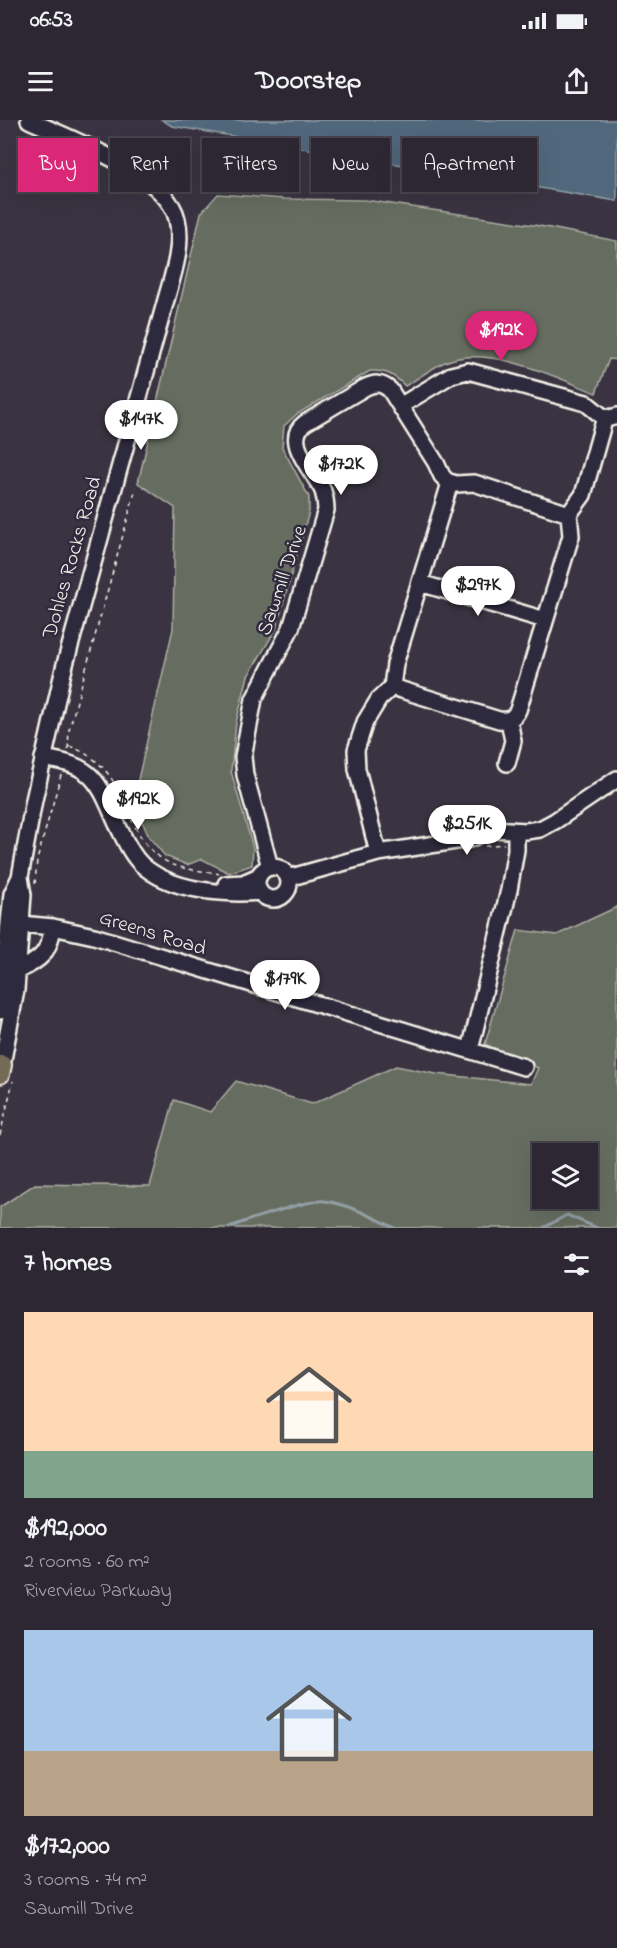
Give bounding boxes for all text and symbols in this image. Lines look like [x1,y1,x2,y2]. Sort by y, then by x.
text: 06:53 [30,5,73,37]
text: Doorstep [256,62,361,101]
icon: menu [24,65,57,98]
icon: share [560,65,593,98]
chip: Buy [18,138,98,192]
chip: Rent [110,138,190,192]
chip: Filters [202,138,299,192]
chip: New [311,138,390,192]
chip: Apartment [402,138,537,192]
pin: $192K [459,311,543,362]
text: $192K [479,316,523,345]
pin: $147K [99,400,183,451]
text: $147K [119,405,163,434]
pin: $172K [299,445,383,496]
text: $172K [318,450,364,479]
street label: Dohles Rocks Road [35,473,110,643]
street label: Sawmill Drive [250,521,316,640]
pin: $297K [436,566,520,617]
text: $297K [455,571,501,600]
pin: $192K [96,780,180,831]
text: $192K [116,785,160,814]
pin: $251K [425,805,509,856]
text: $251K [442,810,492,839]
street label: Greens Road [95,903,210,964]
pin: $179K [243,960,327,1011]
text: $179K [264,965,306,994]
map controls [532,1143,598,1209]
button: layers [532,1143,598,1209]
text: 7 homes [24,1245,112,1283]
icon: filters [560,1248,593,1281]
icon: home [255,1351,363,1459]
text: $192,000 [24,1510,107,1548]
text: 2 rooms · 60 m² [24,1548,150,1577]
text: Riverview Parkway [24,1577,172,1606]
icon: home [255,1669,363,1777]
text: $172,000 [24,1828,110,1866]
text: 3 rooms · 74 m² [24,1866,147,1895]
text: Sawmill Drive [24,1895,133,1924]

